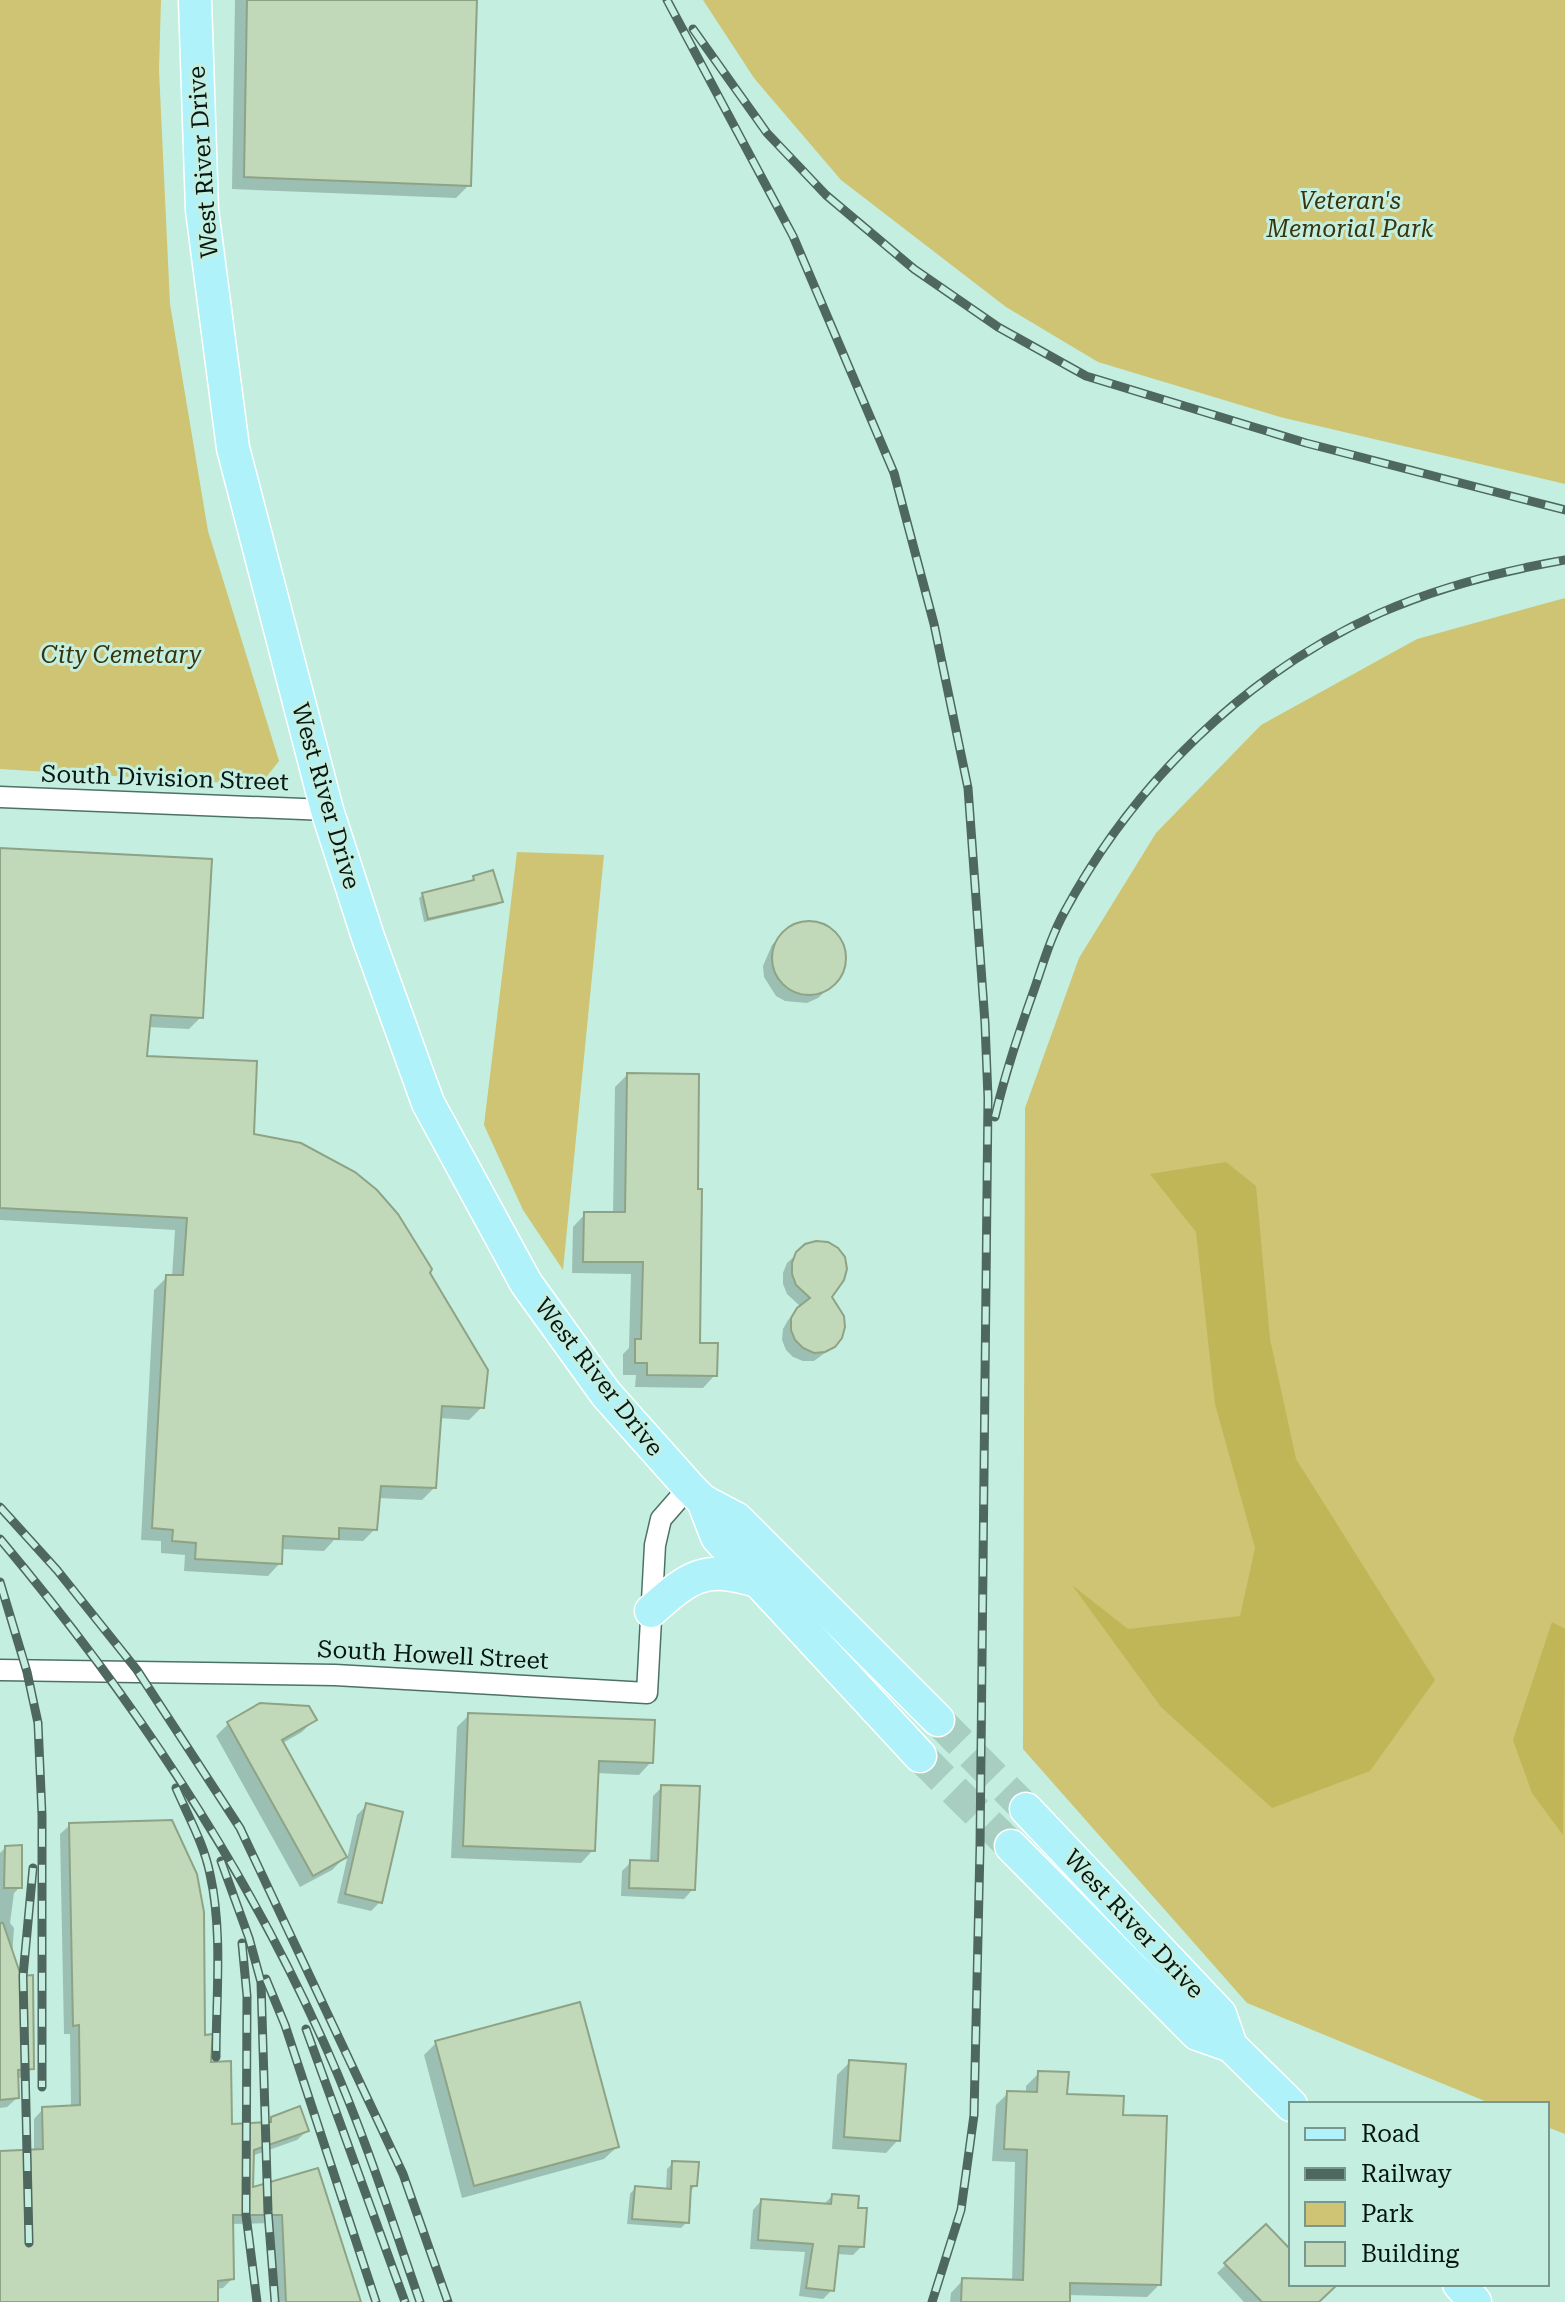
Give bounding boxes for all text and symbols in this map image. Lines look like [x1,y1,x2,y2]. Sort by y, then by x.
street label: West River Drive [182,65,224,259]
park label: Veteran's Memorial Park [1266,187,1433,243]
park label: City Cemetary [41,641,202,669]
street label: West River Drive [286,700,366,892]
street label: South Division Street [41,760,289,796]
street label: West River Drive [529,1293,669,1461]
street label: South Howell Street [317,1635,549,1675]
street label: West River Drive [1058,1844,1210,2004]
legend [1289,2102,1549,2286]
text: Road [1361,2120,1420,2148]
text: Railway [1361,2160,1452,2188]
text: Park [1361,2200,1414,2228]
text: Building [1361,2240,1459,2268]

